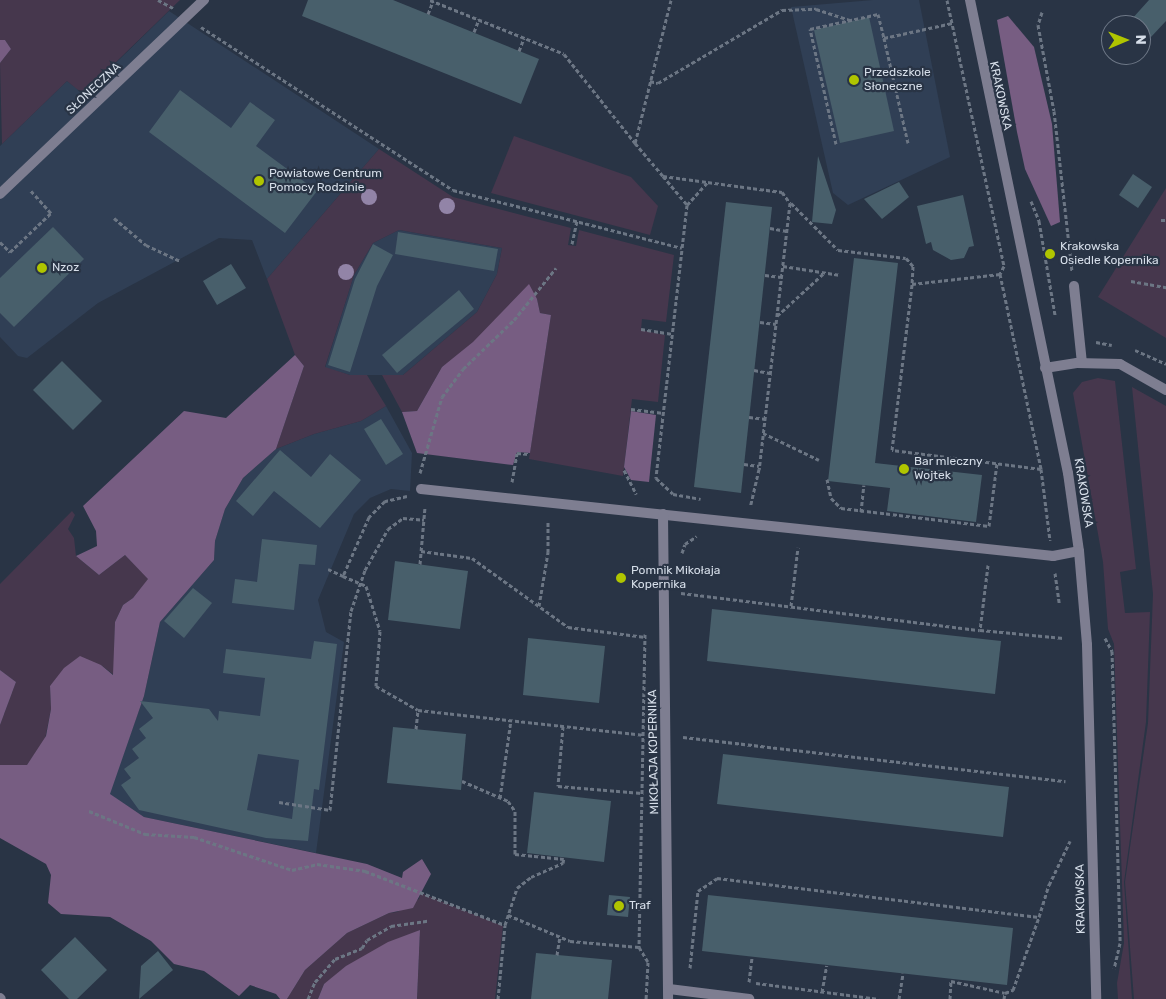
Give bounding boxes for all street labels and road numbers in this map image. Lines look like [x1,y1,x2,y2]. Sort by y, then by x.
street label: SŁONECZNA [64,60,124,118]
street label: KRAKOWSKA [986,60,1014,132]
street label: KRAKOWSKA [1070,457,1096,529]
street label: MIKOŁAJA KOPERNIKA [646,689,662,815]
street label: KRAKOWSKA [1073,864,1089,934]

